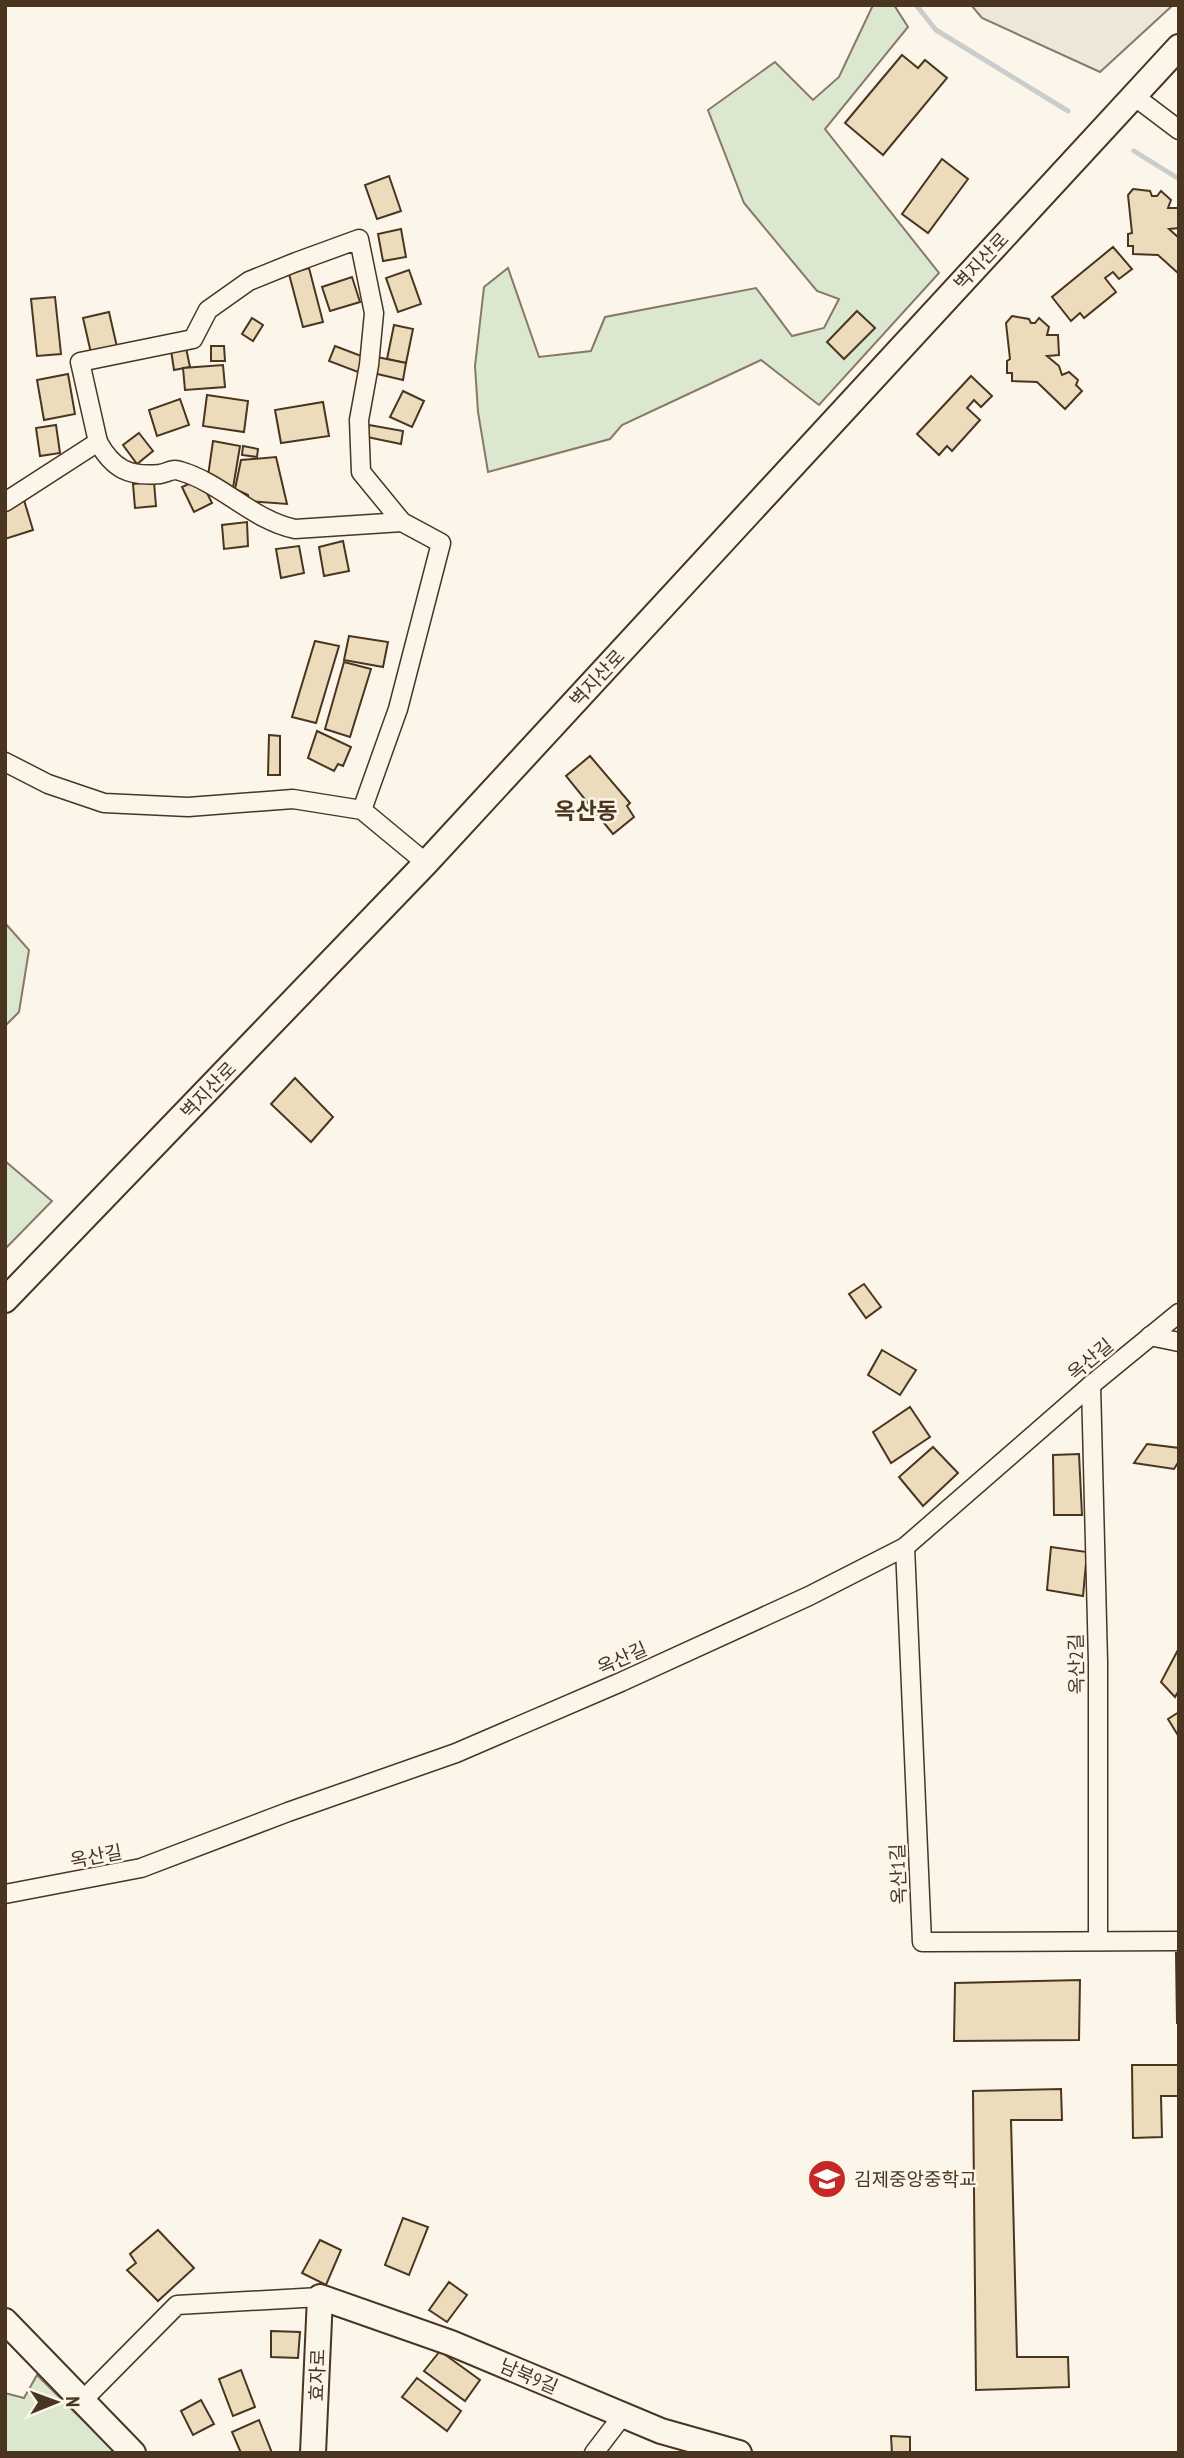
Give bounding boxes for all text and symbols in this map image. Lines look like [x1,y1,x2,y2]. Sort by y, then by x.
street label: 벽지산로 [948,227,1014,295]
street label: 벽지산로 [564,644,630,712]
district label: 옥산동 [554,796,618,825]
street label: 벽지산로 [175,1057,241,1123]
street label: 옥산길 [1062,1333,1118,1385]
street label: 옥산2길 [1063,1633,1089,1695]
street label: 옥산길 [593,1636,651,1680]
street label: 옥산길 [68,1839,124,1873]
street label: 옥산1길 [885,1843,911,1905]
school or university icon: 김제중앙중학교 [806,2158,848,2200]
place label: 김제중앙중학교 [854,2167,976,2191]
street label: 효자로 [304,2348,330,2402]
street label: 남북9길 [496,2353,562,2399]
north arrow [21,2367,91,2437]
text: N [61,2396,85,2407]

